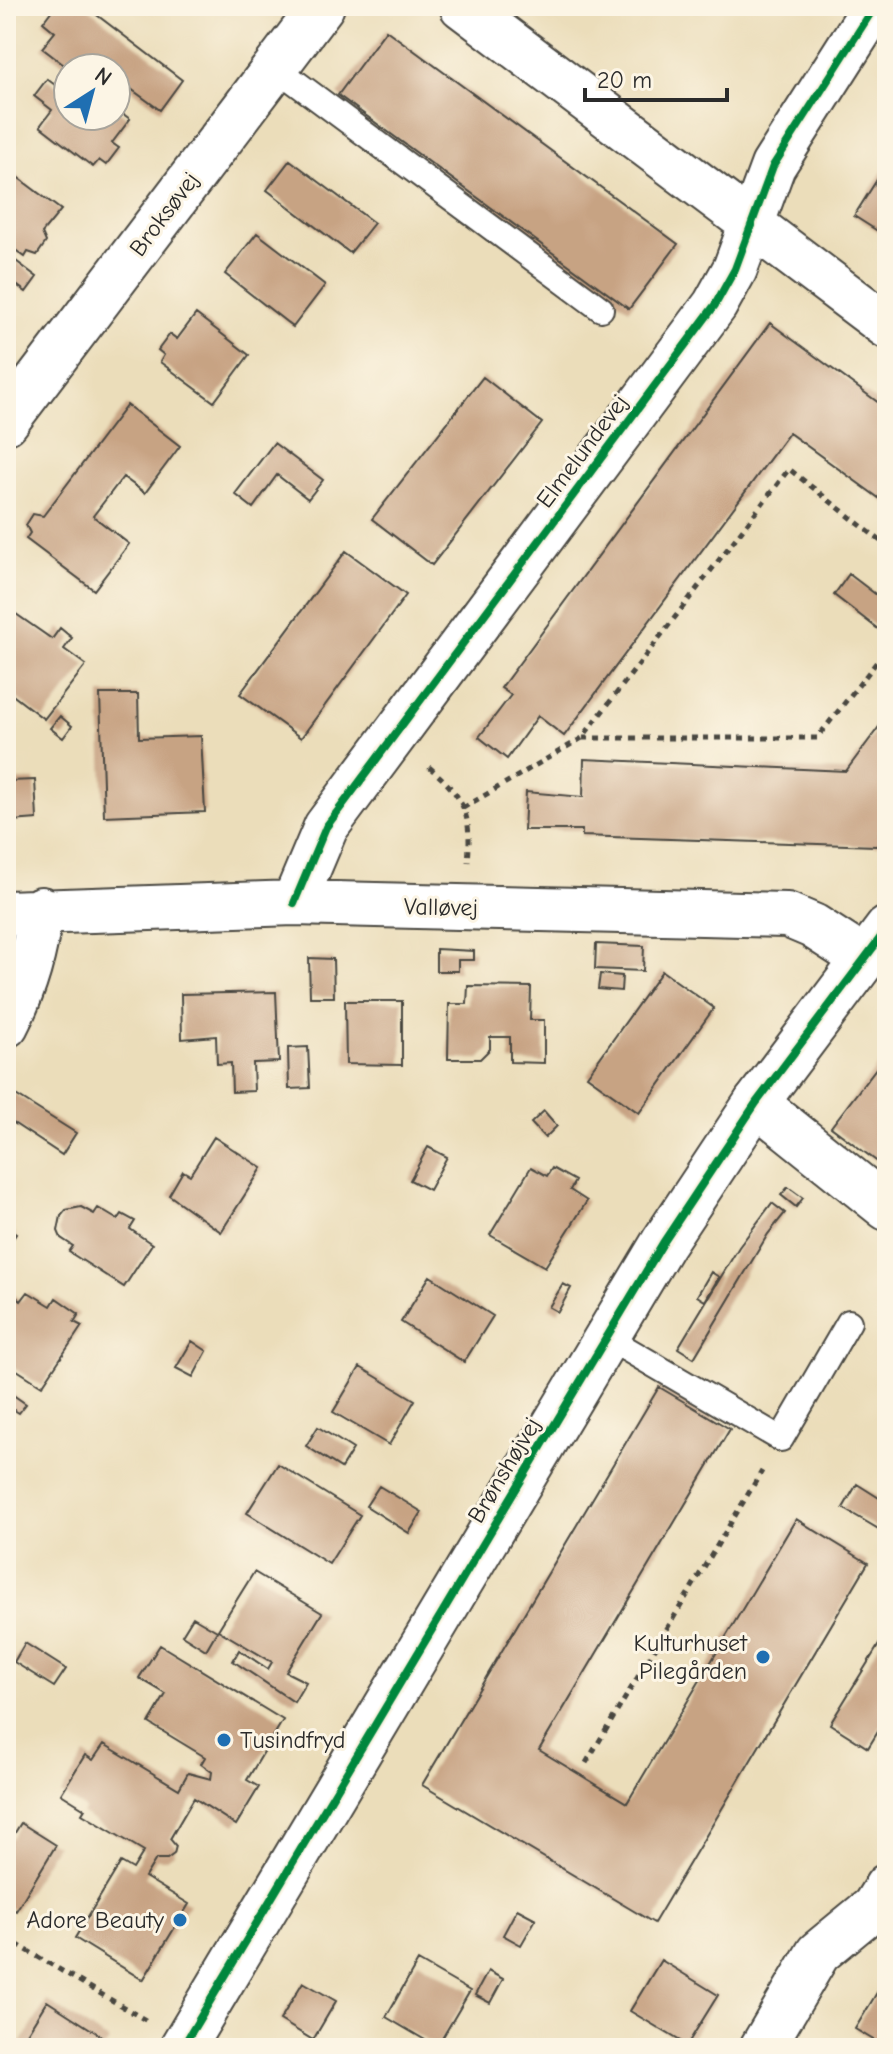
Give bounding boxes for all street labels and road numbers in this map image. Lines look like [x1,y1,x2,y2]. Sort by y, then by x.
street label: Broksøvej [123,166,205,262]
street label: Elmelundevej [530,389,634,513]
street label: Valløvej [404,892,478,922]
street label: Brønshøjvej [462,1412,546,1528]

